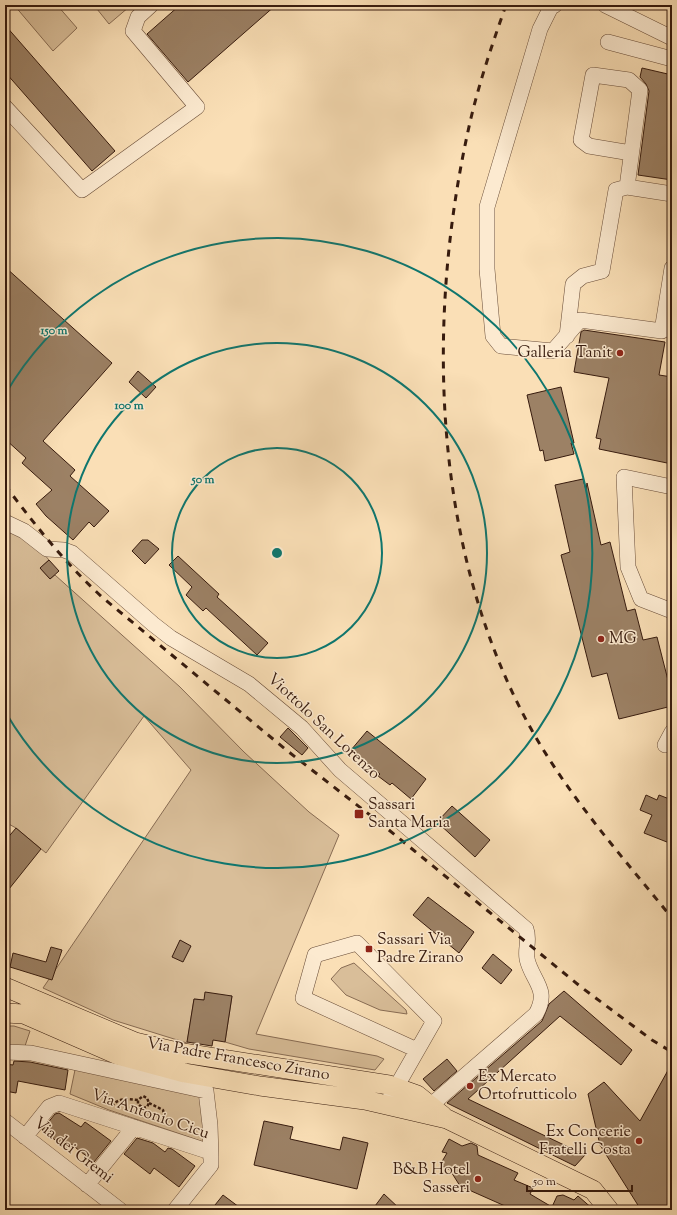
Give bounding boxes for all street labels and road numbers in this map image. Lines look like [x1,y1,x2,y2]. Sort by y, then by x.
street label: Viottolo San Lorenzo [261,668,385,786]
street label: Via Padre Francesco Zirano [145,1033,332,1087]
street label: Via Antonio Cicu [88,1084,212,1146]
street label: Via dei Gremi [28,1112,118,1190]

